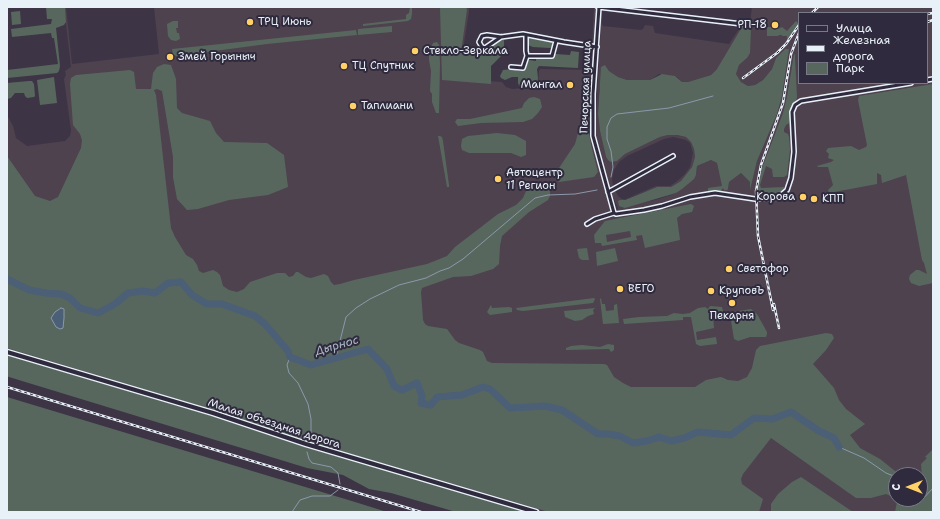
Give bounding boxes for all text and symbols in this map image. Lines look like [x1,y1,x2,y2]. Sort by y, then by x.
legend [798,12,928,84]
place label: ТРЦ Июнь [258,15,311,29]
marker: ТРЦ Июнь [245,17,255,27]
place label: РП-18 [738,18,767,32]
marker: РП-18 [770,20,780,30]
text: Улица [836,20,872,36]
text: Железная дорога [833,32,890,64]
street label: Печорская улица [578,40,594,134]
place label: Стекло-Зеркала [423,44,508,58]
marker: Стекло-Зеркала [410,46,420,56]
place label: Змей Горыныч [178,50,256,64]
marker: Змей Горыныч [165,52,175,62]
place label: ТЦ Спутник [352,59,414,73]
text: Парк [836,60,864,76]
marker: ТЦ Спутник [339,61,349,71]
place label: Мангал [521,78,562,92]
marker: Мангал [565,80,575,90]
place label: Таплиани [361,99,413,113]
marker: Таплиани [348,101,358,111]
place label: Автоцентр 11 Регион [506,166,563,192]
marker: Автоцентр 11 Регион [493,174,503,184]
place label: Корова [756,190,795,204]
marker: Корова [798,192,808,202]
place label: КПП [822,192,844,206]
marker: КПП [809,194,819,204]
place label: Светофор [737,262,789,276]
marker: Светофор [724,264,734,274]
place label: ВЕГО [628,282,654,296]
marker: ВЕГО [615,284,625,294]
place label: КруповЪ [719,284,764,298]
marker: КруповЪ [706,286,716,296]
marker: Пекарня [727,298,737,308]
place label: Пекарня [710,309,754,323]
water label: Дырнос [313,333,361,359]
street label: Малая объездная дорога [206,396,342,452]
north arrow [888,467,928,507]
text: С [889,484,904,490]

